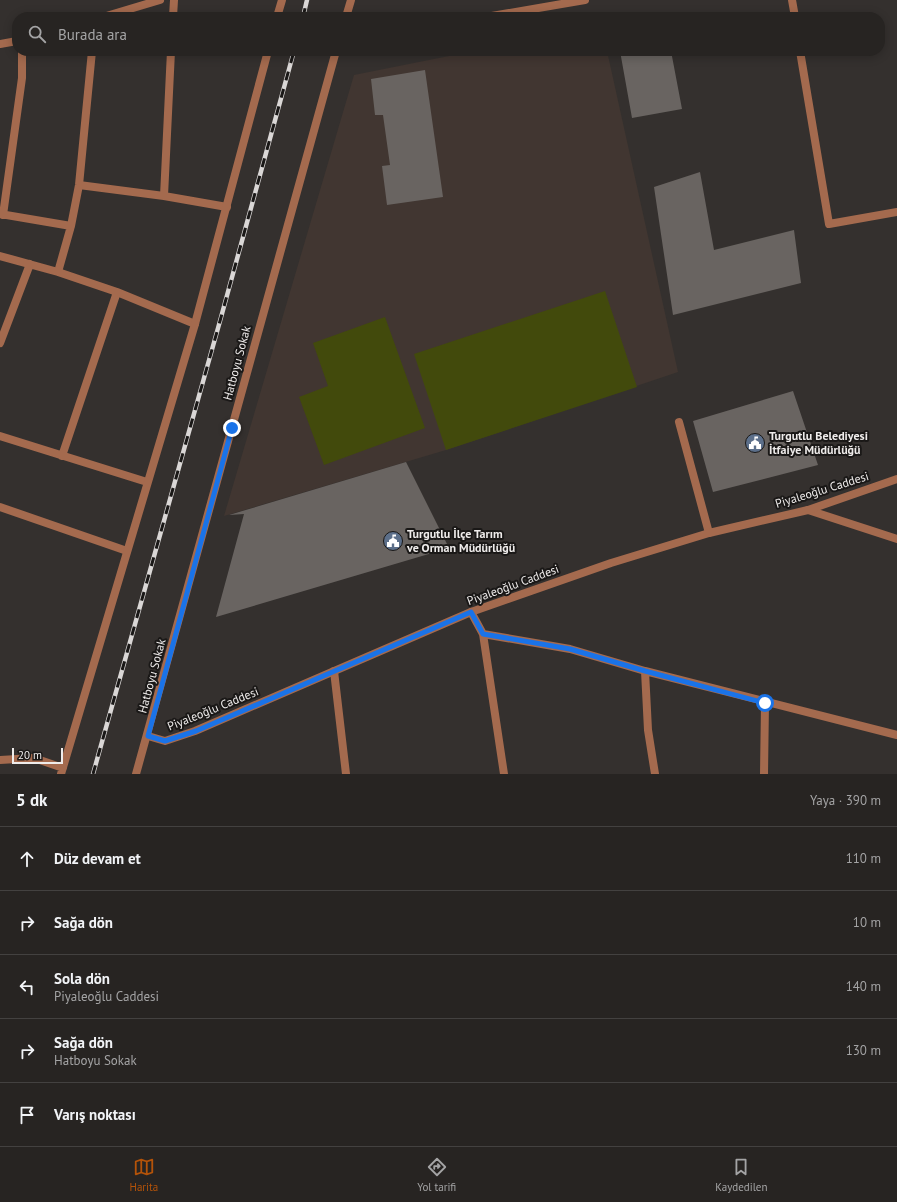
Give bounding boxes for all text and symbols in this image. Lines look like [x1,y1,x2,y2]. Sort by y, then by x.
search box [12,12,885,56]
icon: search [26,23,48,45]
text: Burada ara [58,25,127,44]
street label: Hatboyu Sokak [219,324,254,402]
route end [223,419,241,437]
place label: Turgutlu Belediyesi İtfaiye Müdürlüğü [769,428,868,457]
public building icon: Turgutlu Belediyesi İtfaiye Müdürlüğü [744,432,766,454]
street label: Piyaleoğlu Caddesi [773,468,870,511]
place label: Turgutlu İlçe Tarım ve Orman Müdürlüğü [406,526,515,555]
public building icon: Turgutlu İlçe Tarım ve Orman Müdürlüğü [382,530,404,552]
street label: Piyaleoğlu Caddesi [465,561,561,608]
street label: Hatboyu Sokak [134,637,169,715]
street label: Piyaleoğlu Caddesi [165,683,261,734]
route start [756,694,774,712]
scale bar [12,746,63,765]
text: 20 m [18,748,42,762]
text: 5 dk [16,789,47,811]
text: Yaya · 390 m [810,792,881,809]
icon: ahead [16,848,38,870]
text: Düz devam et [54,849,141,868]
text: 110 m [846,850,881,867]
icon: right [16,912,38,934]
text: Sağa dön [54,913,113,932]
text: 10 m [853,914,881,931]
text: Sola dön [54,969,110,988]
icon: left [16,976,38,998]
text: 140 m [846,978,881,995]
text: Piyaleoğlu Caddesi [54,988,159,1005]
text: Sağa dön [54,1033,113,1052]
icon: right [16,1040,38,1062]
text: 130 m [846,1042,881,1059]
text: Hatboyu Sokak [54,1052,137,1069]
icon: arrive [16,1104,38,1126]
text: Varış noktası [54,1105,136,1124]
tab: Harita [130,1156,158,1194]
tab: Yol tarifi [417,1156,456,1194]
tab: Kaydedilen [715,1156,767,1194]

